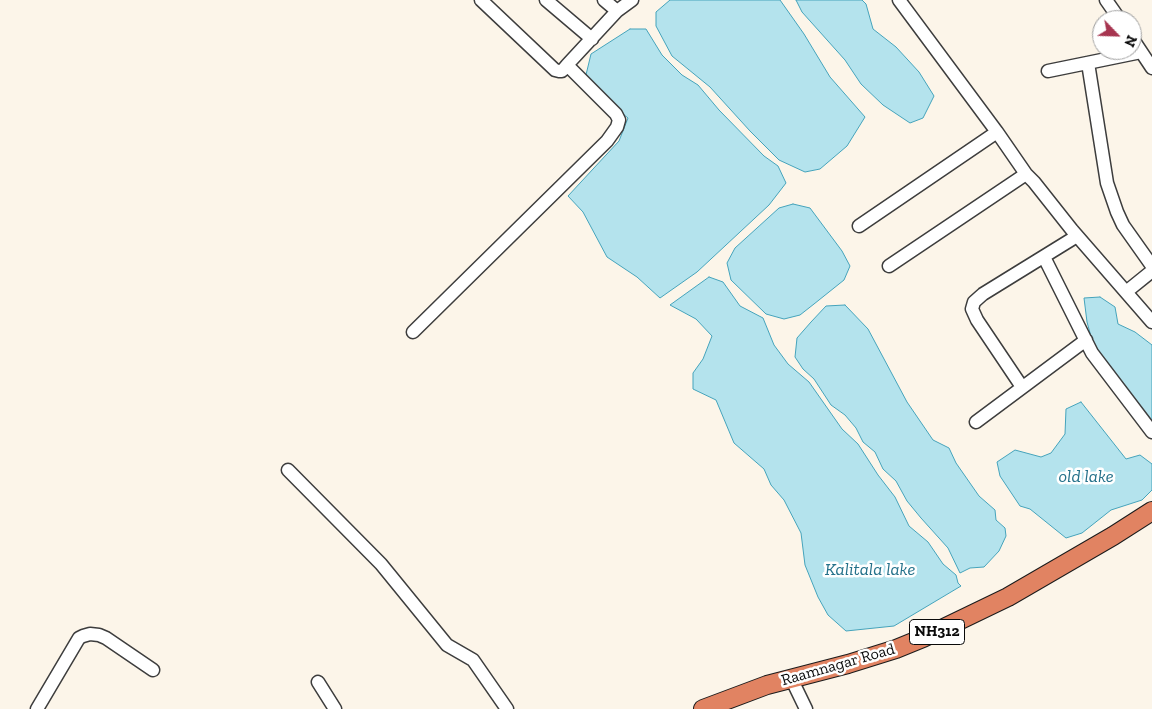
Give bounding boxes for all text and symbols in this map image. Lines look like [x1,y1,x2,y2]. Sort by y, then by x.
north arrow [1092,10,1142,60]
text: N [1120,33,1140,49]
water label: old lake [1058,466,1114,488]
water label: Kalitala lake [825,559,915,581]
road number: NH312 [910,620,964,644]
street label: Raamnagar Road [779,640,897,690]

